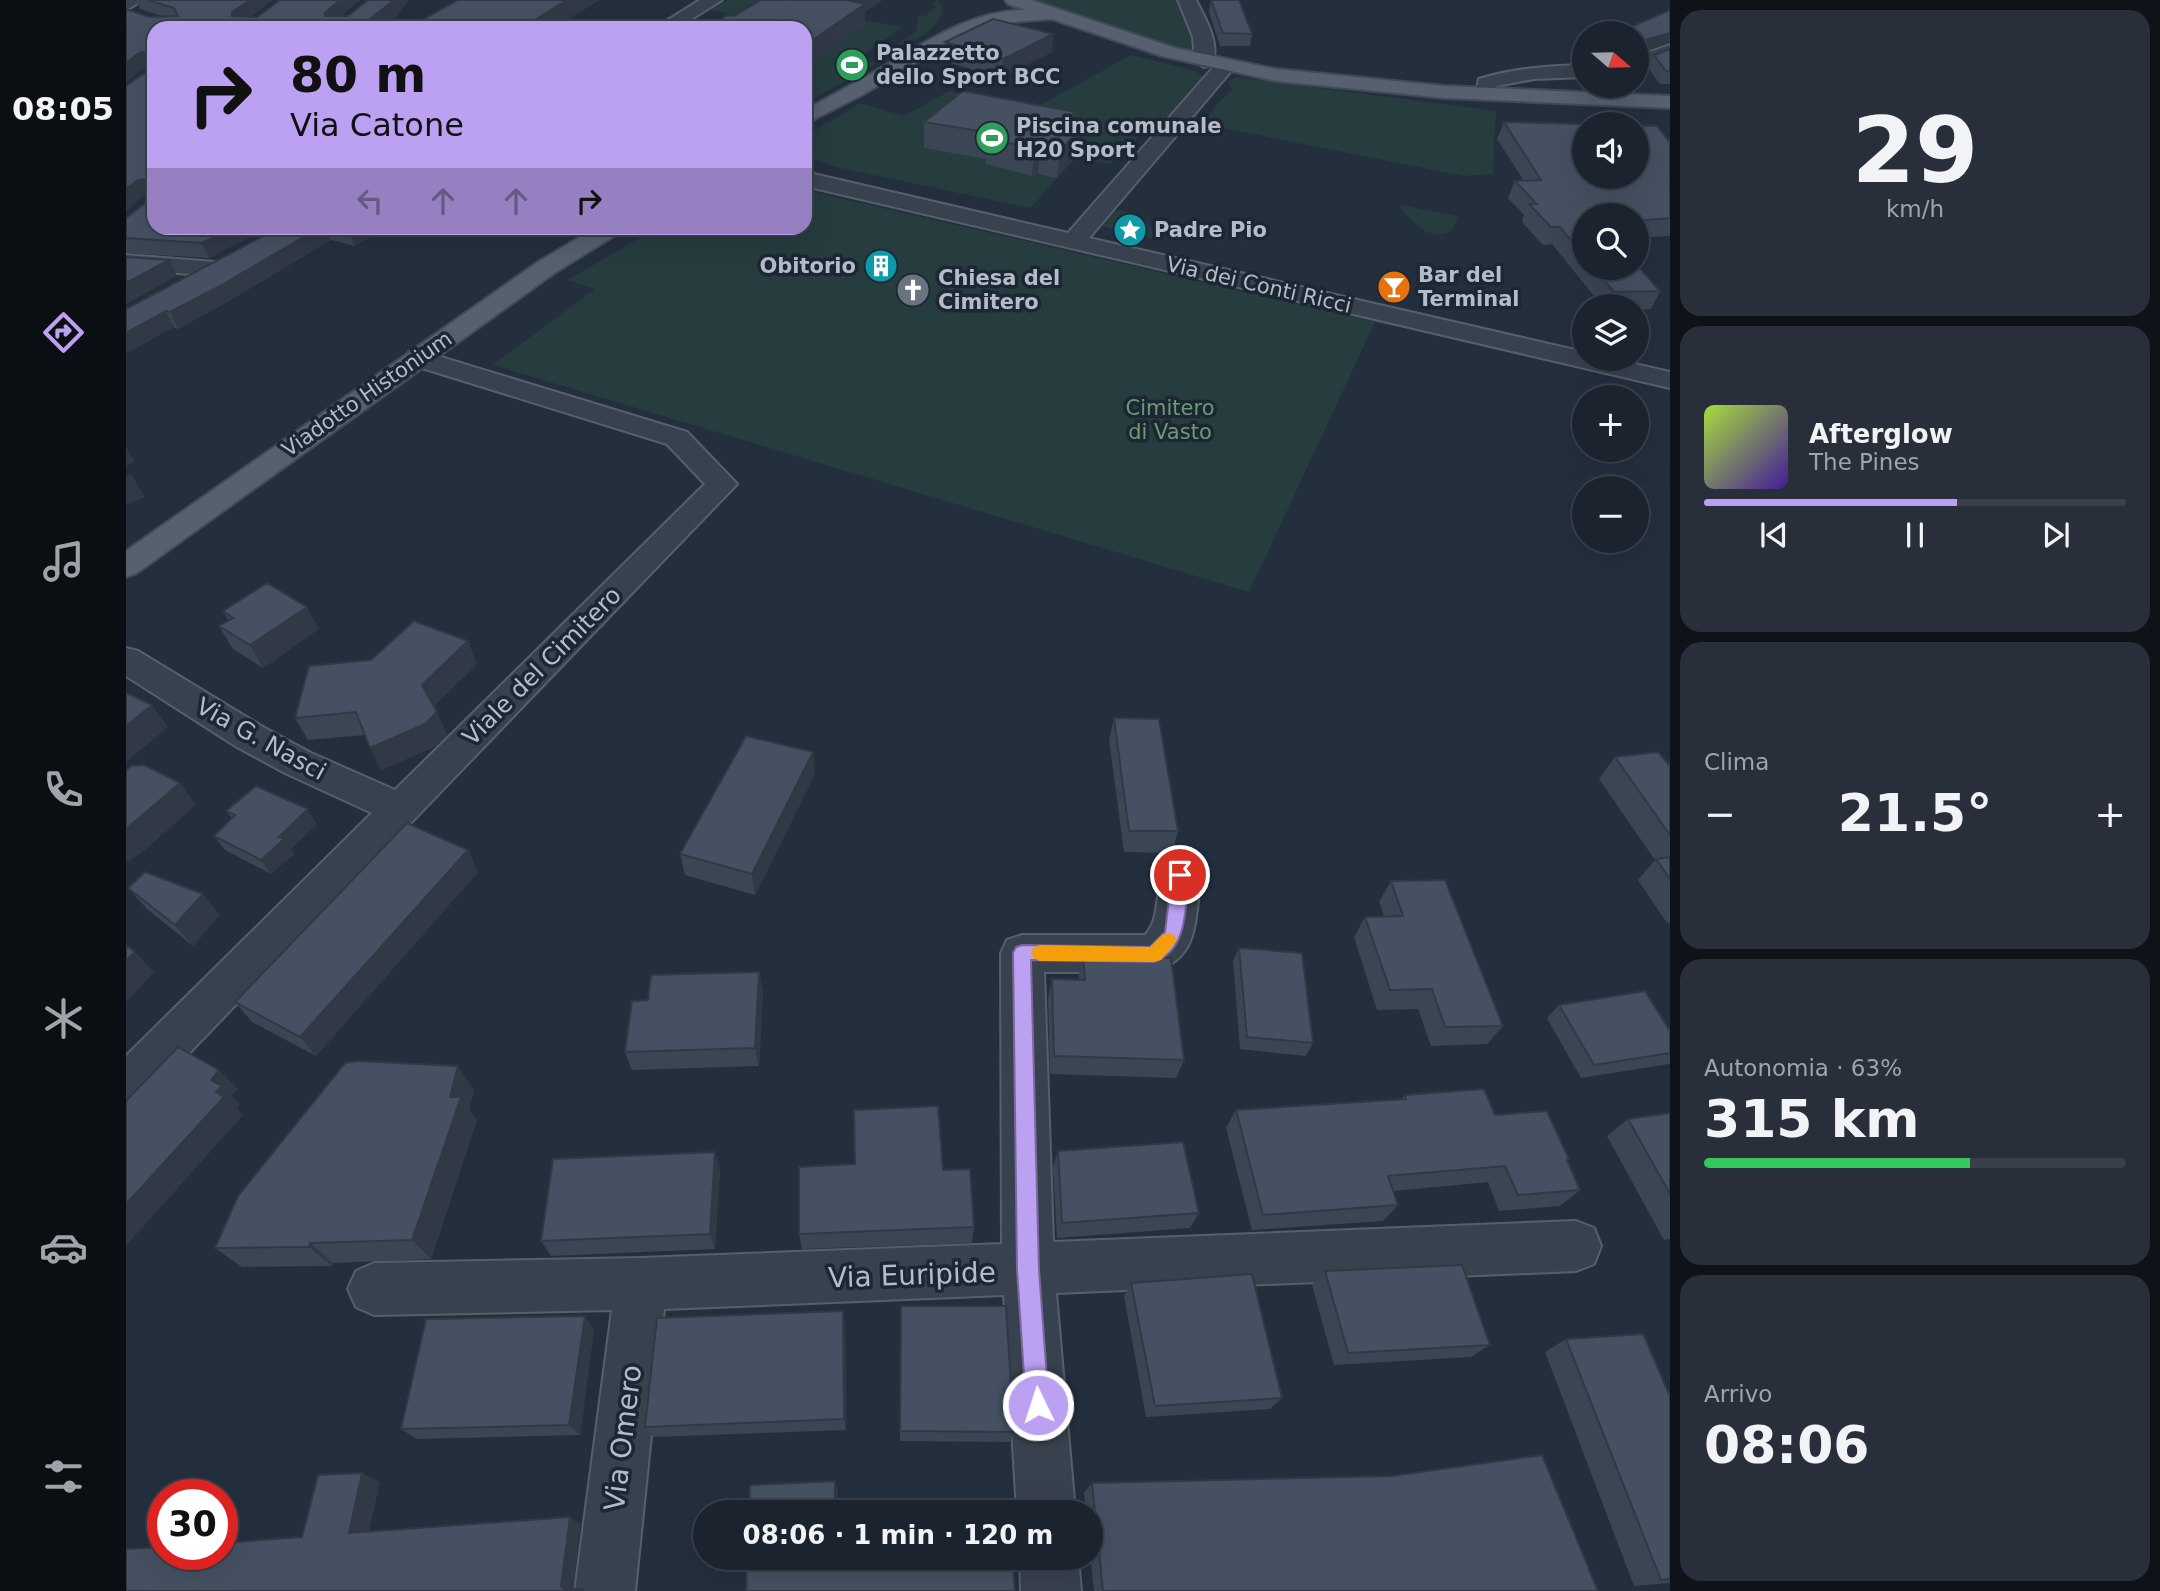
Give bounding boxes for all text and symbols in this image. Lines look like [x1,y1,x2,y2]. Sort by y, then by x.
north arrow [1572,21,1648,98]
map controls [1572,21,1649,553]
place label: Palazzetto dello Sport BCC [876,41,1061,89]
sports icon: Palazzetto dello Sport BCC [833,46,871,84]
text: 80 m [290,47,426,104]
icon: right [175,49,266,140]
text: 08:05 [12,90,114,128]
text: 29 [1852,98,1978,203]
text: Via Catone [290,106,464,144]
button: sound [1572,112,1649,189]
place label: Piscina comunale H20 Sport [1016,114,1221,162]
sports icon: Piscina comunale H20 Sport [973,119,1011,157]
icon: left [351,182,389,220]
icon: ahead [424,182,462,220]
icon: ahead [497,182,535,220]
icon: right [570,182,608,220]
text: km/h [1886,196,1944,222]
button: search [1572,203,1649,280]
place icon: Padre Pio [1111,211,1149,249]
place label: Padre Pio [1154,218,1267,242]
building icon: Obitorio [862,247,900,285]
street label: Via dei Conti Ricci [1164,252,1354,318]
place label: Obitorio [759,254,856,278]
place label: Bar del Terminal [1418,263,1520,311]
place label: Chiesa del Cimitero [938,266,1060,314]
bar icon: Bar del Terminal [1375,268,1413,306]
church icon: Chiesa del Cimitero [894,271,932,309]
button: layers [1572,294,1649,371]
icon: directions [39,308,88,357]
street label: Viadotto Histonium [278,326,456,462]
button: + [1572,385,1649,462]
park label: Cimitero di Vasto [1126,396,1214,444]
text: Afterglow [1809,419,1953,449]
text: The Pines [1809,449,1920,475]
button: − [1572,476,1649,553]
icon: previous [1755,516,1793,554]
icon: pause [1896,516,1934,554]
icon: next [2037,516,2075,554]
icon: music [39,537,88,586]
street label: Viale del Cimitero [457,581,627,751]
street label: Via G. Nasci [191,692,331,786]
text: Clima [1704,749,1769,775]
icon: phone [39,765,88,814]
text: 21.5° [1838,783,1992,843]
text: − [1704,792,1736,836]
text: + [2094,792,2126,836]
pin [1150,845,1210,905]
icon: arrive [1161,856,1199,894]
icon: climate [39,994,88,1043]
text: Autonomia · 63% [1704,1055,1902,1081]
text: 315 km [1704,1089,1919,1149]
icon: car [39,1223,88,1272]
street label: Via Euripide [828,1256,996,1294]
street label: Via Omero [598,1363,648,1513]
position arrow [1001,1368,1075,1442]
text: Arrivo [1704,1381,1772,1407]
text: 08:06 [1704,1415,1870,1475]
icon: filters [39,1452,88,1501]
speed limit sign: 30 [147,1479,238,1570]
text: 08:06 · 1 min · 120 m [743,1520,1053,1550]

